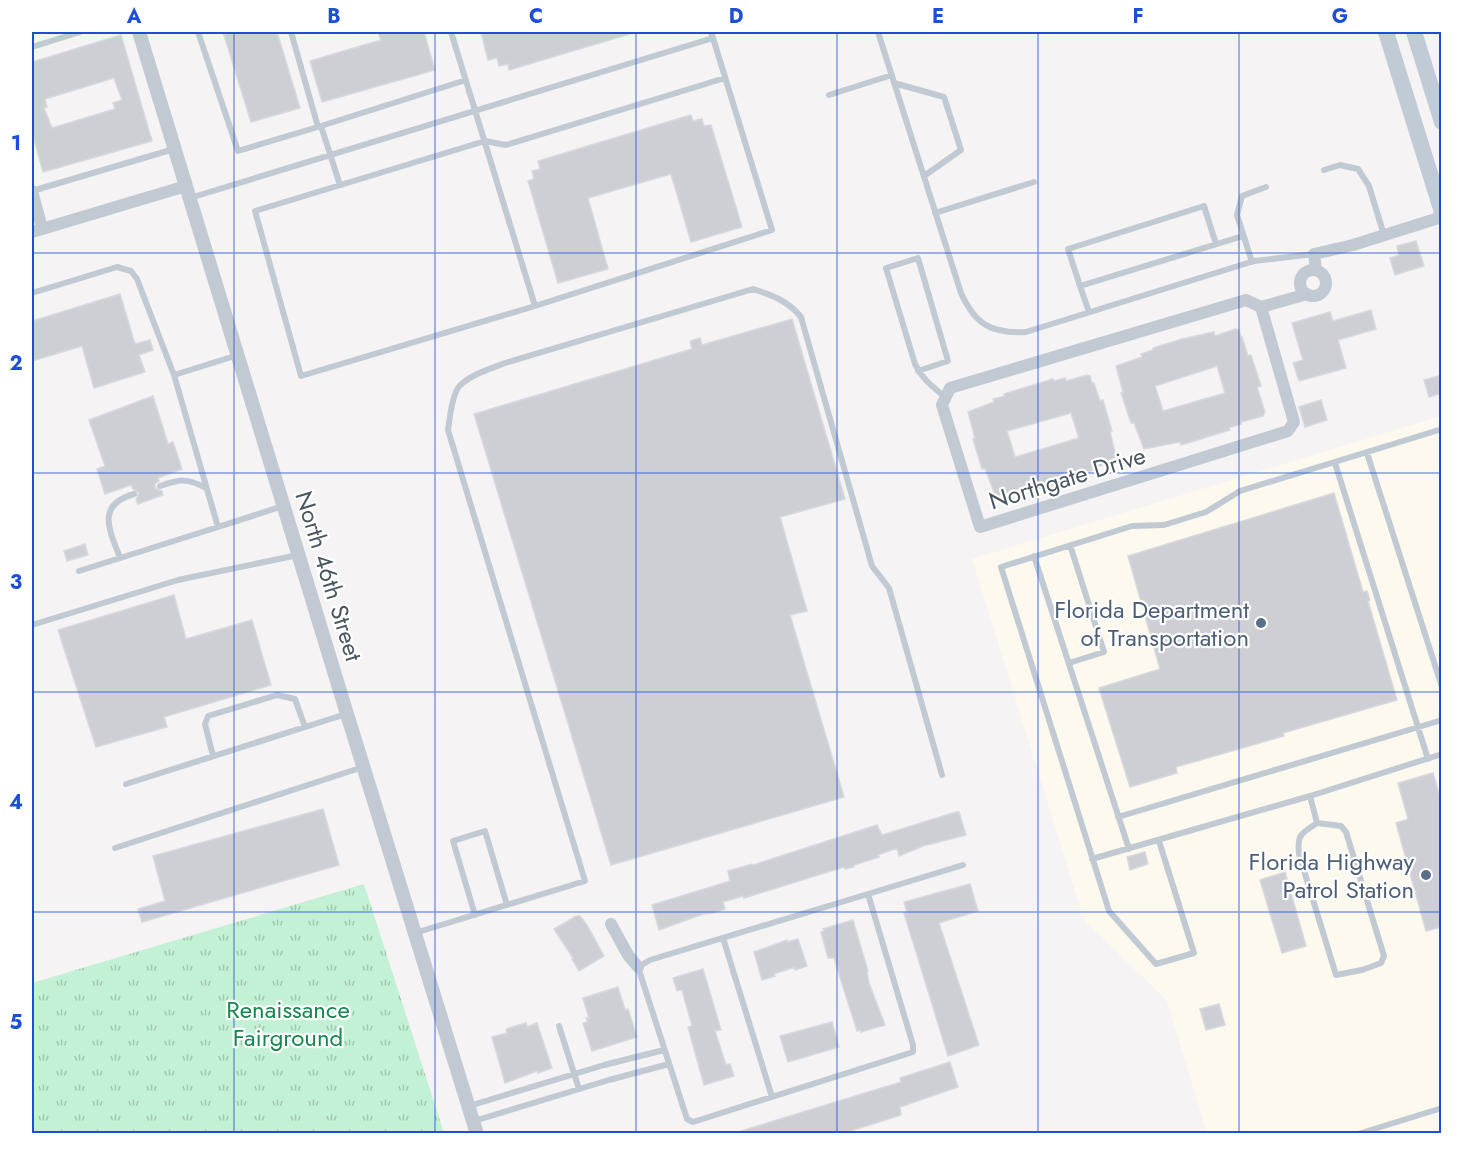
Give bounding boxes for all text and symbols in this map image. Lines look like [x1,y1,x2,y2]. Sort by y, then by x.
text: A [126,2,142,31]
text: B [327,2,341,31]
text: C [529,2,543,31]
text: D [729,2,743,31]
text: E [932,2,944,31]
text: F [1132,2,1144,31]
text: G [1332,2,1348,31]
text: 1 [11,129,21,158]
text: 2 [9,349,23,378]
street label: Northgate Drive [984,438,1150,518]
street label: North 46th Street [287,487,372,666]
text: 3 [10,568,22,597]
place label: Florida Department of Transportation [1054,592,1249,655]
marker: Florida Department of Transportation [1254,616,1268,630]
text: 4 [9,788,23,817]
place label: Florida Highway Patrol Station [1249,844,1414,907]
marker: Florida Highway Patrol Station [1419,868,1433,882]
park label: Renaissance Fairground [226,992,350,1055]
text: 5 [10,1008,23,1037]

